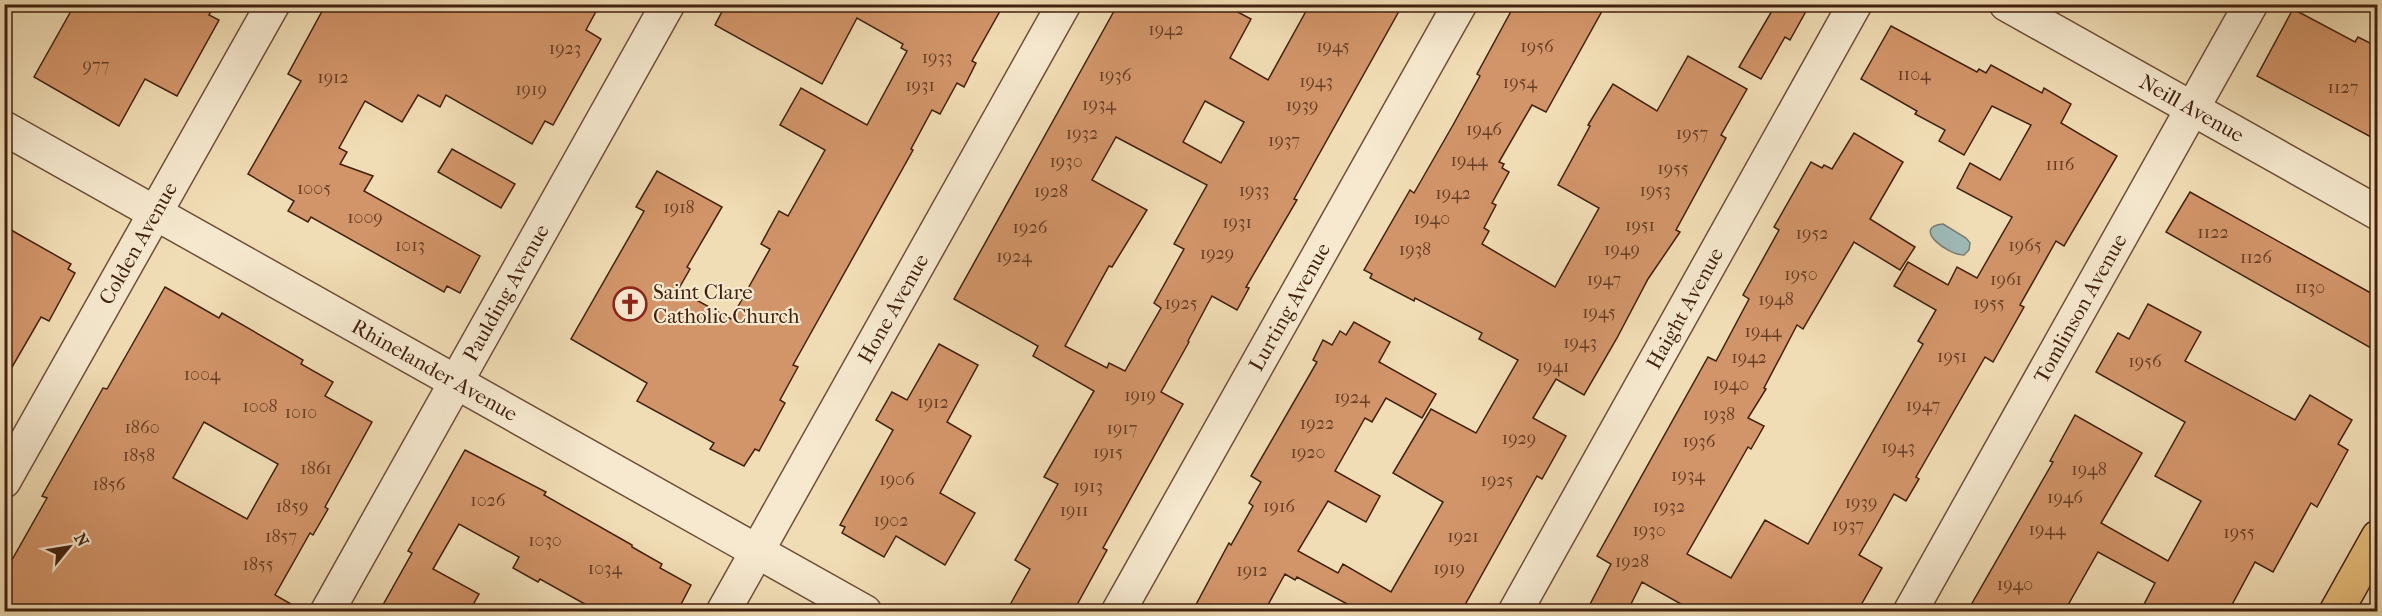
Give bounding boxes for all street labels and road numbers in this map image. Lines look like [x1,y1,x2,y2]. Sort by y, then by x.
street label: Neill Avenue [2135,69,2248,147]
street label: Colden Avenue [94,178,182,309]
street label: Paulding Avenue [458,220,554,365]
street label: Tomlinson Avenue [2029,230,2132,387]
street label: Lurting Avenue [1244,239,1335,375]
street label: Haight Avenue [1641,243,1728,373]
street label: Hone Avenue [853,250,933,367]
street label: Rhinelander Avenue [348,314,522,426]

